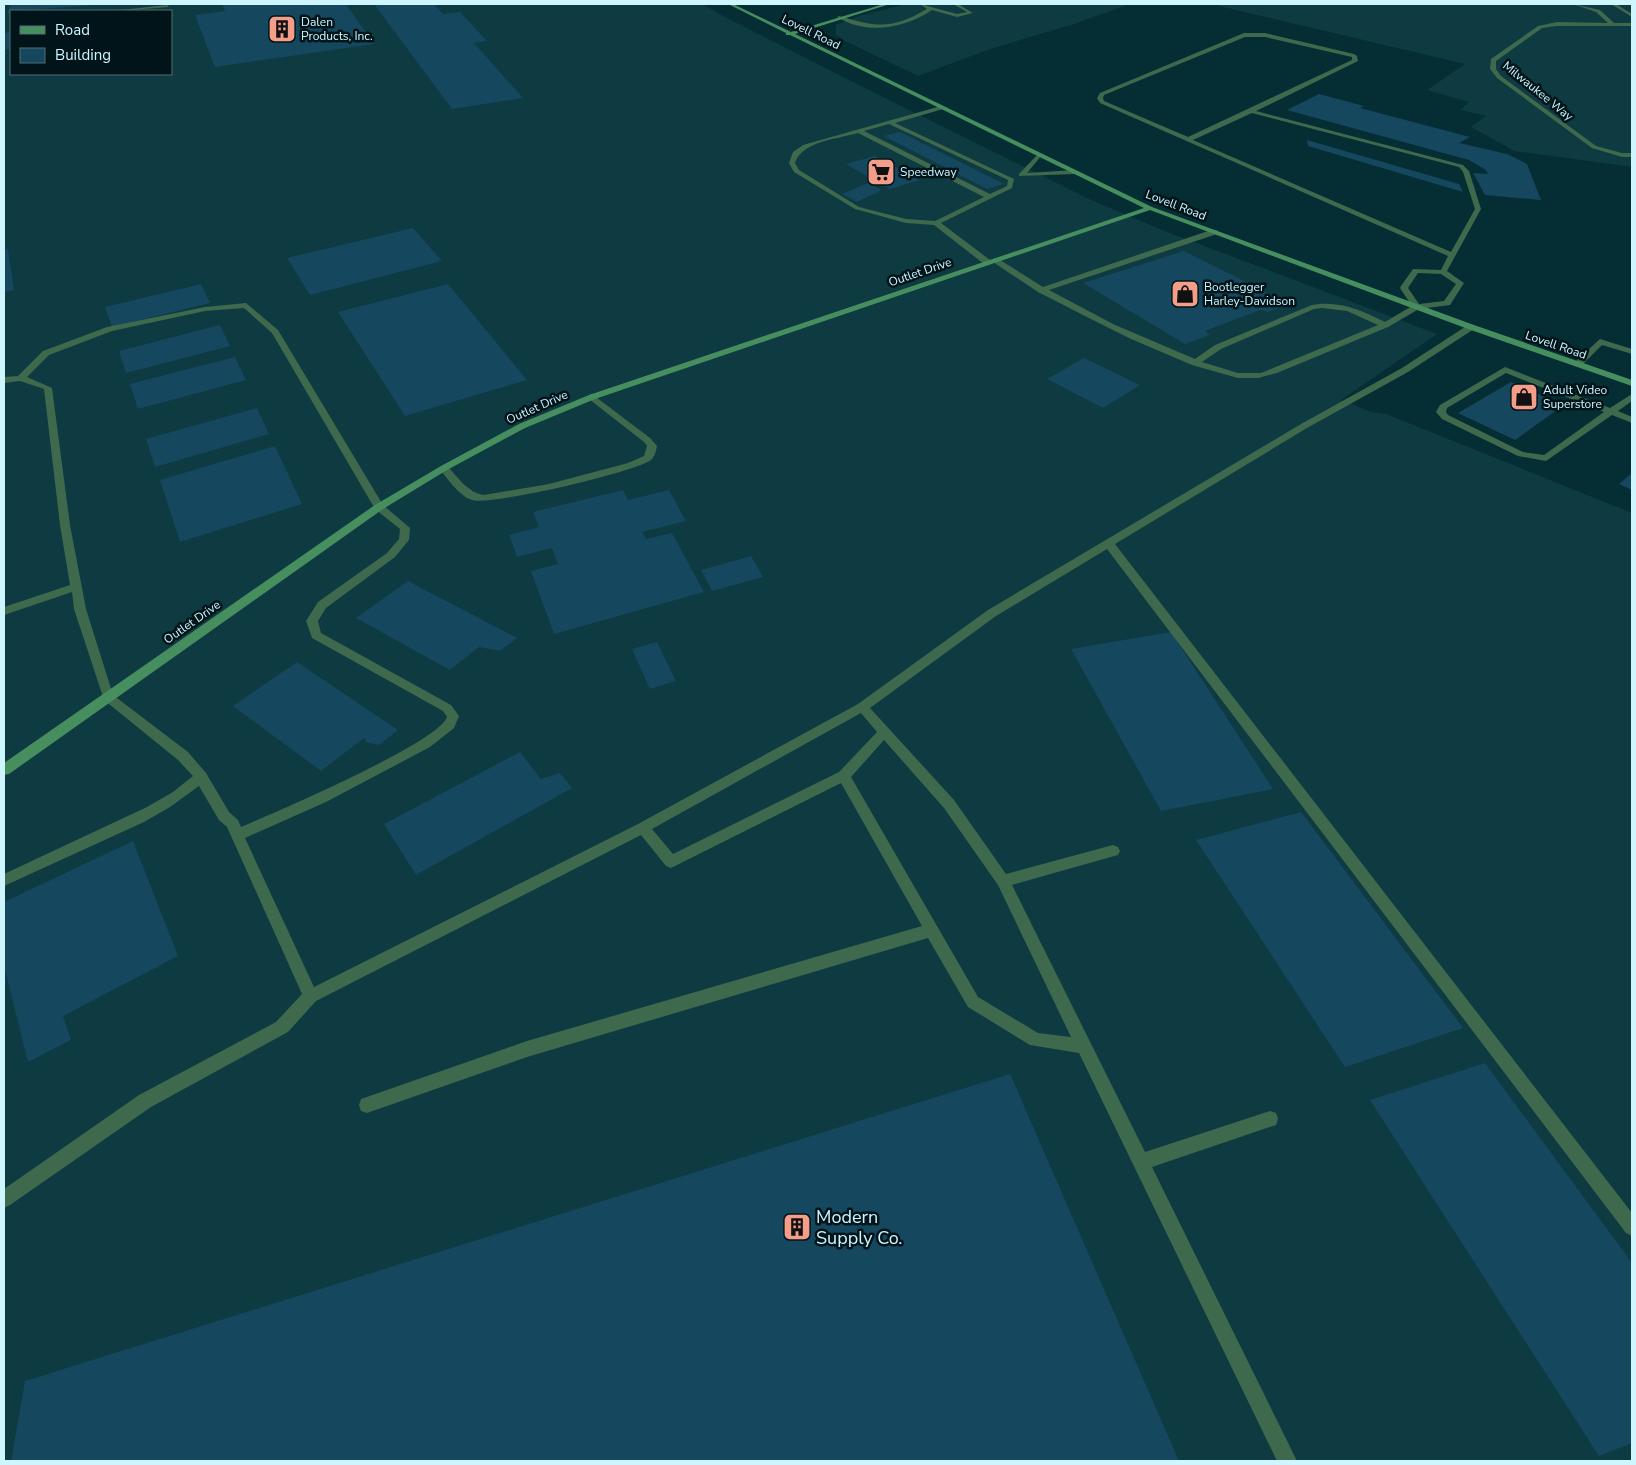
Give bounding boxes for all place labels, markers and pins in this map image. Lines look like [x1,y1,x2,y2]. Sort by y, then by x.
building icon: Dalen Products, Inc. [267,14,297,44]
place label: Dalen Products, Inc. [301,14,373,44]
supermarket icon: Speedway [866,157,896,187]
place label: Speedway [900,164,957,180]
shop icon: Bootlegger Harley-Davidson [1170,279,1200,309]
place label: Bootlegger Harley-Davidson [1204,279,1295,309]
shop icon: Adult Video Superstore [1509,382,1539,412]
place label: Adult Video Superstore [1543,382,1608,412]
place label: Modern Supply Co. [816,1205,902,1250]
building icon: Modern Supply Co. [782,1212,812,1242]

